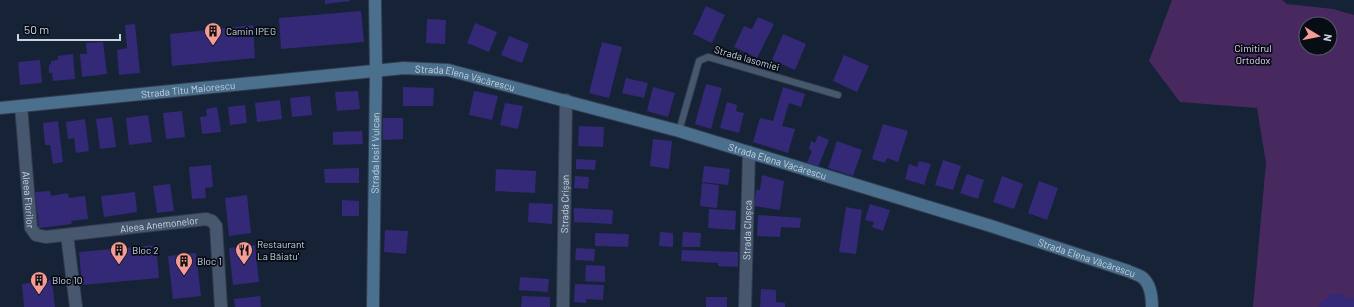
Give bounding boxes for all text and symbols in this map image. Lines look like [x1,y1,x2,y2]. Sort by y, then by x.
scale bar [18,16,120,42]
north arrow [1298,16,1338,56]
building icon: Camin IPEG [203,21,223,46]
text: 50 m [24,22,49,36]
place label: Camin IPEG [226,25,276,37]
text: N [1321,33,1335,43]
park label: Cimitirul Ortodox [1235,42,1271,66]
street label: Strada Iasomiei [713,43,781,73]
street label: Strada Elena Văcărescu [415,63,516,93]
street label: Strada Titu Maiorescu [140,79,236,100]
street label: Strada Iosif Vulcan [368,112,381,194]
street label: Strada Elena Văcărescu [727,140,828,182]
street label: Aleea Florilor [20,171,37,229]
street label: Strada Crișan [558,175,571,233]
street label: Strada Cloșca [740,200,754,260]
street label: Aleea Anemonelor [119,214,199,235]
street label: Strada Elena Văcărescu [1037,236,1137,279]
place label: Restaurant La Băiatu' [257,238,305,262]
building icon: Bloc 2 [109,240,129,265]
restaurant icon: Restaurant La Băiatu' [234,240,254,265]
place label: Bloc 2 [132,244,159,256]
building icon: Bloc 1 [174,251,194,276]
place label: Bloc 1 [197,255,222,267]
building icon: Bloc 10 [29,270,49,295]
place label: Bloc 10 [52,274,82,286]

